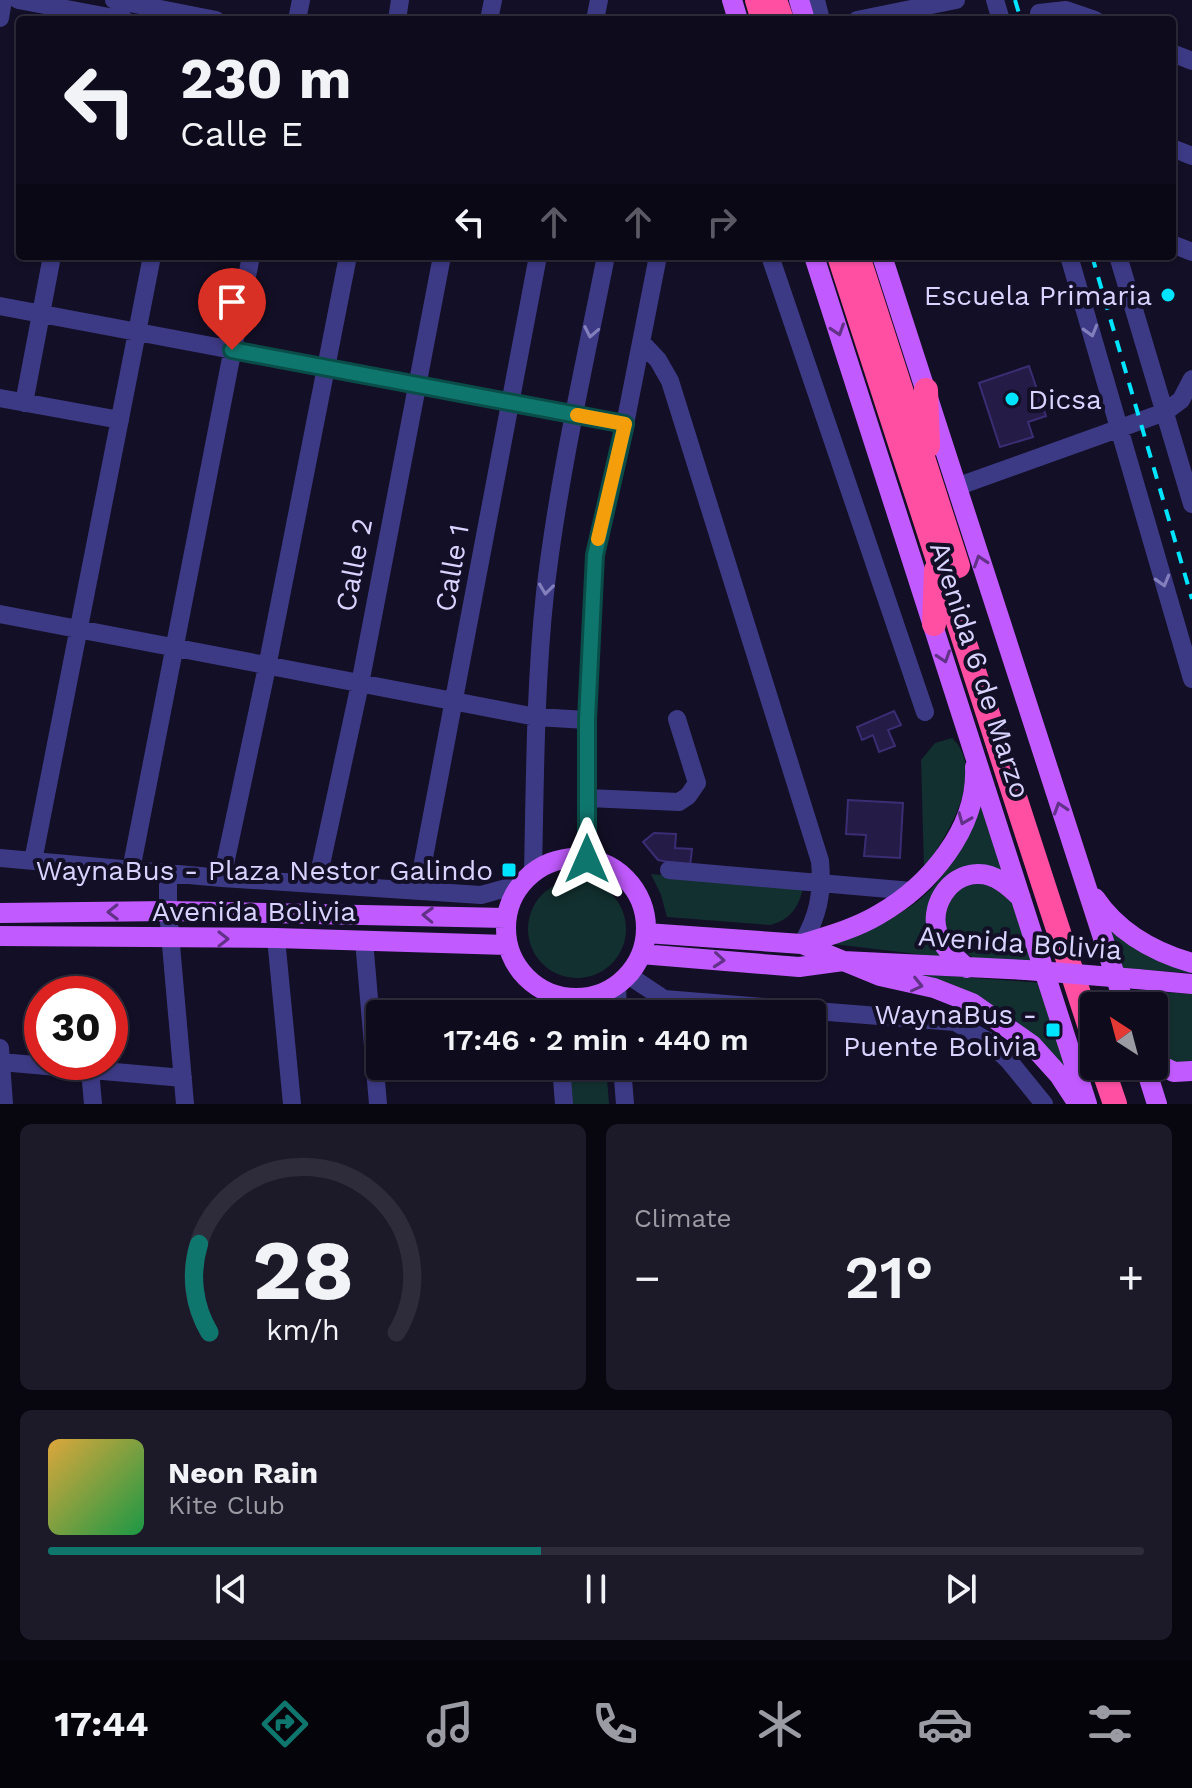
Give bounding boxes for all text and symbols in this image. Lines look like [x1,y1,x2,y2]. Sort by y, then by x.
text: 230 m [180,46,351,112]
icon: left [48,48,152,152]
text: Calle E [180,113,303,155]
icon: left [448,200,492,244]
icon: ahead [532,200,576,244]
icon: ahead [616,200,660,244]
icon: right [700,200,744,244]
pin [198,268,266,350]
place label: Escuela Primaria [924,279,1152,312]
icon: arrive [210,280,254,324]
marker: Escuela Primaria [1159,286,1177,304]
one-way arrow [829,323,845,336]
one-way arrow [1082,323,1098,337]
one-way arrow [583,325,600,339]
place label: Dicsa [1028,383,1102,416]
marker: Dicsa [1003,390,1021,408]
street label: Calle 2 [329,516,379,614]
street label: Calle 1 [428,522,476,614]
street label: Avenida 6 de Marzo [923,538,1037,802]
one-way arrow [974,554,990,568]
one-way arrow [1154,573,1170,587]
one-way arrow [538,582,555,595]
one-way arrow [935,650,951,664]
one-way arrow [1053,802,1069,815]
one-way arrow [957,811,974,825]
position arrow [545,817,629,901]
place label: WaynaBus - Plaza Nestor Galindo [36,854,493,887]
marker: WaynaBus - Plaza Nestor Galindo [500,861,518,879]
street label: Avenida Bolivia [152,895,356,928]
one-way arrow [106,903,119,921]
one-way arrow [421,907,434,924]
street label: Avenida Bolivia [917,919,1123,967]
one-way arrow [217,930,230,948]
one-way arrow [713,951,726,968]
speed limit sign: 30 [24,976,128,1080]
one-way arrow [910,976,924,993]
north arrow [1080,992,1168,1080]
map controls [1080,992,1168,1080]
place label: WaynaBus - Puente Bolivia [843,998,1037,1063]
marker: WaynaBus - Puente Bolivia [1044,1021,1062,1039]
text: 17:46 · 2 min · 440 m [443,1022,749,1057]
text: Climate [634,1203,732,1233]
text: 28 [252,1222,354,1319]
text: 21° [844,1242,934,1313]
text: − [634,1252,661,1304]
text: + [1117,1252,1144,1304]
text: km/h [266,1313,340,1347]
text: Neon Rain [168,1455,318,1490]
text: Kite Club [168,1490,285,1520]
icon: previous [209,1567,253,1611]
icon: pause [574,1567,618,1611]
icon: next [939,1567,983,1611]
icon: directions [257,1696,313,1752]
icon: music [422,1696,478,1752]
icon: phone [587,1696,643,1752]
icon: climate [752,1696,808,1752]
icon: car [917,1696,973,1752]
icon: filters [1082,1696,1138,1752]
text: 17:44 [54,1703,149,1745]

